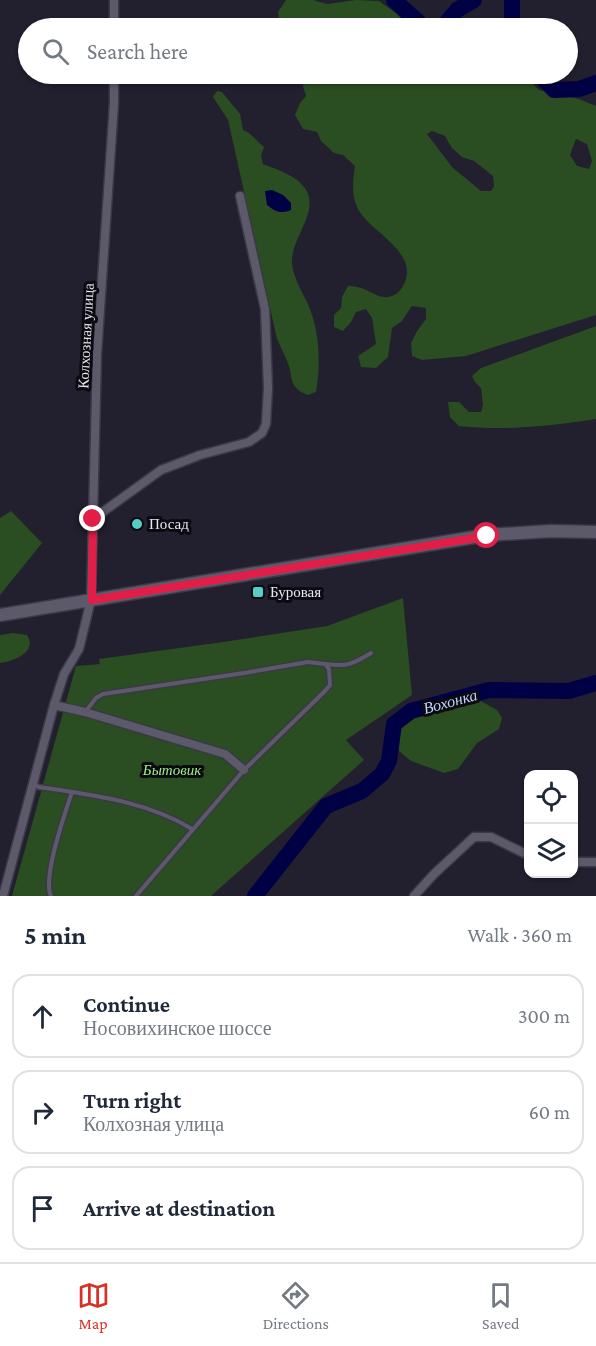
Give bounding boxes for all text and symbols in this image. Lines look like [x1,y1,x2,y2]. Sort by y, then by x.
search box [18,18,578,84]
icon: search [39,35,72,68]
text: Search here [87,39,188,64]
street label: Колхозная улица [75,282,97,389]
route end [79,505,105,531]
place label: Посад [149,516,189,532]
marker: Посад [130,517,144,531]
route start [473,522,499,548]
place label: Буровая [270,584,321,600]
marker: Буровая [251,585,265,599]
water label: Вохонка [421,686,479,717]
park label: Бытовик [142,762,202,778]
map controls [524,770,578,878]
button: locate [524,770,578,824]
button: layers [524,824,578,878]
text: 5 min [24,921,86,950]
text: Walk · 360 m [467,924,572,946]
text: Continue [83,992,170,1017]
icon: ahead [26,1000,59,1033]
text: 300 m [518,1005,570,1027]
text: Носовихинское шоссе [83,1017,272,1039]
text: Turn right [83,1088,181,1113]
icon: right [26,1096,59,1129]
text: 60 m [529,1101,570,1123]
text: Колхозная улица [83,1113,224,1135]
icon: arrive [26,1192,59,1225]
text: Arrive at destination [83,1196,275,1221]
tab: Map [77,1279,110,1332]
tab: Directions [263,1279,329,1332]
tab: Saved [482,1279,519,1332]

